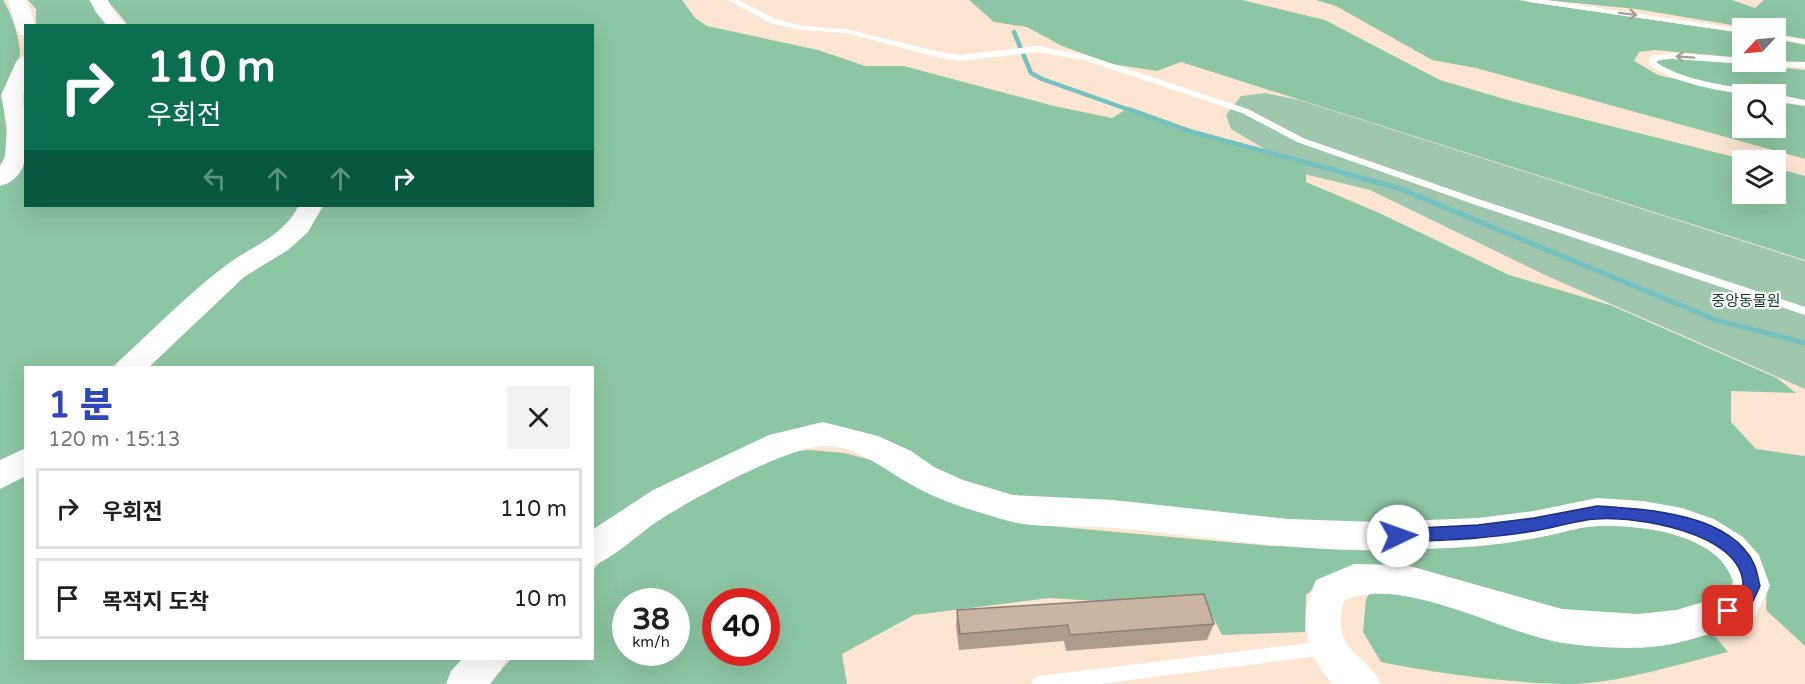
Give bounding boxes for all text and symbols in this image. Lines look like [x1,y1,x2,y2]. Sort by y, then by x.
one-way arrow [1618,8,1638,19]
north arrow [1732,18,1786,72]
map controls [1732,18,1786,204]
text: 110 m [147,42,276,93]
icon: right [48,48,126,126]
one-way arrow [1675,51,1695,62]
button: search [1732,84,1786,138]
text: 우회전 [147,99,222,132]
button: layers [1732,150,1786,204]
icon: left [198,162,231,195]
icon: ahead [261,162,294,195]
icon: ahead [324,162,357,195]
icon: right [387,162,420,195]
park label: 중앙동물원 [1711,292,1781,310]
text: 1 분 [48,384,113,427]
button: close [507,386,570,449]
text: 120 m · 15:13 [48,428,180,452]
icon: right [51,492,84,525]
text: 110 m [500,496,567,522]
text: 우회전 [102,499,163,525]
position arrow [1366,504,1430,568]
icon: arrive [51,582,84,615]
pin [1702,585,1753,636]
text: 10 m [513,586,567,612]
speed limit sign: 40 [702,588,780,666]
text: 목적지 도착 [102,589,209,615]
icon: arrive [1711,594,1744,627]
text: 38 [632,601,670,638]
text: km/h [632,633,670,651]

